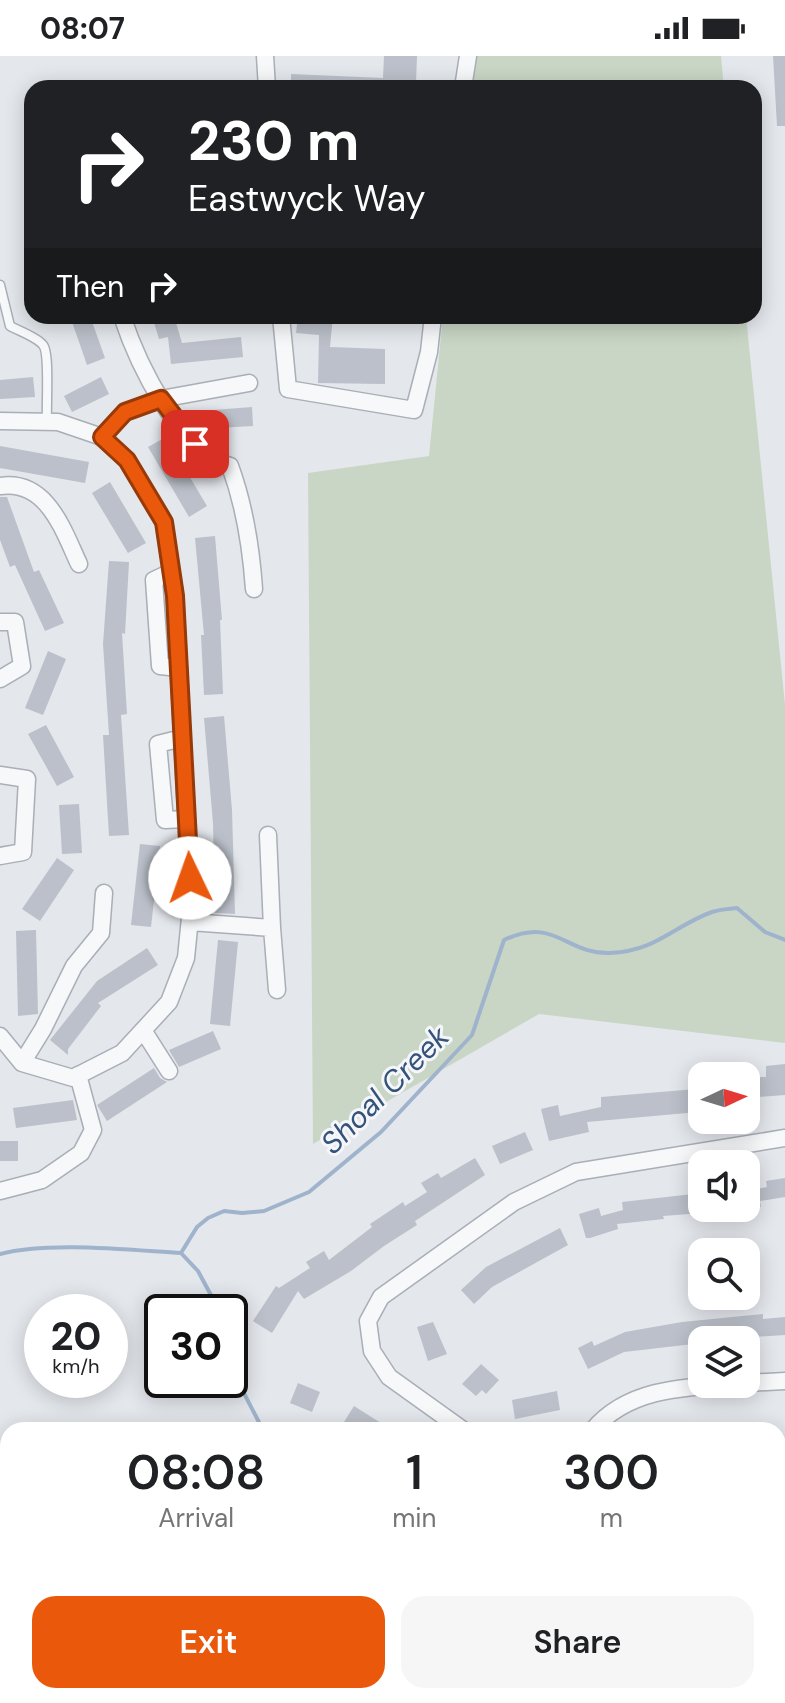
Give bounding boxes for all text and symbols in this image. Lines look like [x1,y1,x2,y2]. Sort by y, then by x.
text: 08:07 [40,9,125,48]
text: 230 m [188,104,359,177]
icon: right [56,112,160,216]
text: Eastwyck Way [188,175,426,222]
icon: right [140,264,184,308]
text: Then [56,267,124,306]
pin [161,410,229,478]
icon: arrive [173,422,217,466]
position arrow [148,836,232,920]
water label: Shoal Creek [312,1017,458,1162]
north arrow [688,1062,760,1134]
map controls [688,1062,760,1398]
button: sound [688,1150,760,1222]
button: search [688,1238,760,1310]
speed limit sign: 30 [144,1294,248,1398]
text: 20 [50,1310,102,1362]
button: layers [688,1326,760,1398]
text: km/h [52,1353,100,1379]
text: 08:08 [127,1441,265,1504]
text: 1 [406,1441,423,1504]
text: 300 [563,1441,659,1504]
text: Arrival [158,1501,234,1535]
text: min [392,1501,437,1535]
text: m [600,1501,623,1535]
button: Exit [32,1596,385,1688]
button: Share [401,1596,754,1688]

